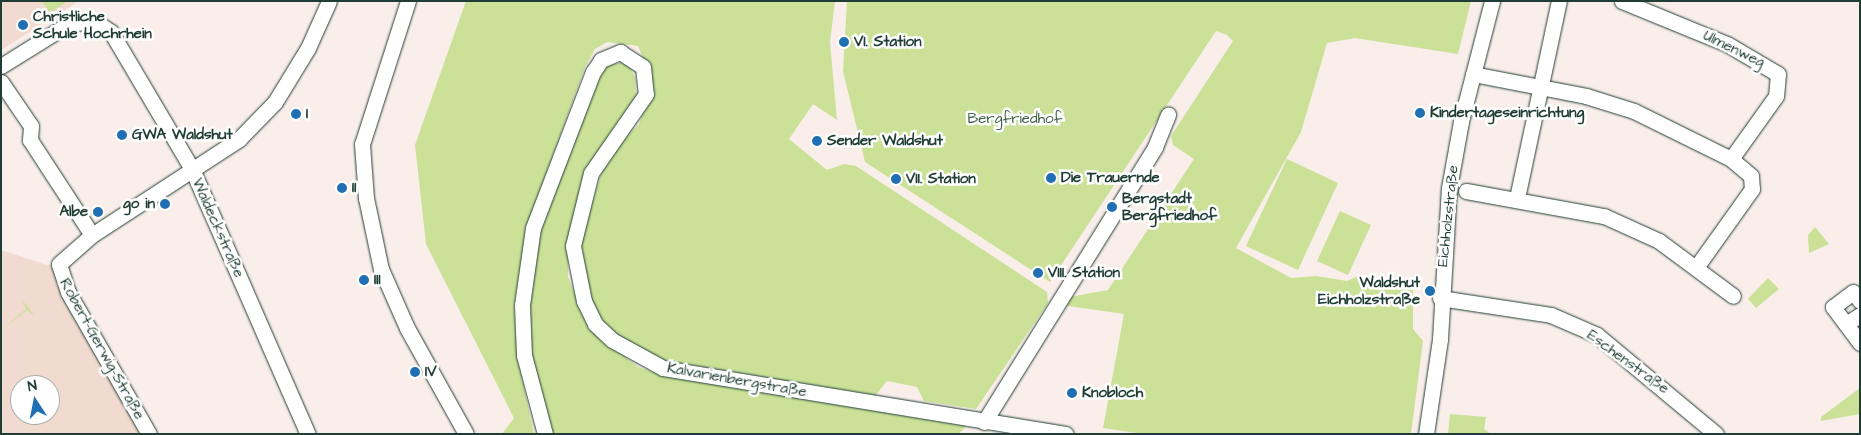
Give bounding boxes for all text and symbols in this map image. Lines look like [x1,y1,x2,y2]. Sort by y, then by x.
place label: Christliche Schule Hochrhein [33,7,152,42]
marker: Christliche Schule Hochrhein [17,19,29,31]
street label: Ulmenweg [1700,26,1768,72]
place label: VI. Station [854,33,921,51]
marker: VI. Station [838,36,850,48]
place label: Kindertageseinrichtung [1430,104,1584,122]
place label: I [306,105,308,123]
marker: Kindertageseinrichtung [1414,107,1426,119]
marker: I [290,108,302,120]
park label: Bergfriedhof [968,110,1062,128]
place label: GWA Waldshut [132,126,233,144]
marker: GWA Waldshut [116,129,128,141]
place label: Sender Waldshut [827,132,943,150]
marker: Sender Waldshut [811,135,823,147]
street label: Eichholzstraße [1434,164,1462,268]
place label: Die Trauernde [1061,169,1160,187]
place label: VII. Station [906,170,976,188]
marker: Die Trauernde [1045,172,1057,184]
marker: VII. Station [890,173,902,185]
street label: Waldeckstraße [188,176,248,280]
place label: II [352,179,357,197]
marker: II [336,182,348,194]
place label: Bergstadt Bergfriedhof [1122,189,1217,224]
place label: go in [123,195,155,213]
marker: go in [159,198,171,210]
marker: Bergstadt Bergfriedhof [1106,201,1118,213]
place label: Albe [59,203,88,221]
marker: Albe [92,206,104,218]
place label: VIII. Station [1048,264,1120,282]
marker: VIII. Station [1032,267,1044,279]
place label: III [374,271,381,289]
place label: Waldshut Eichholzstraße [1318,273,1420,308]
marker: III [358,274,370,286]
street label: Robert-Gerwig-Straße [56,275,148,423]
marker: Waldshut Eichholzstraße [1424,285,1436,297]
street label: Eschenstraße [1583,326,1673,398]
street label: Kalvarienbergstraße [666,359,808,401]
place label: IV [425,363,437,381]
marker: IV [409,366,421,378]
north arrow [10,375,60,425]
text: N [26,376,39,397]
place label: Knobloch [1082,384,1143,402]
marker: Knobloch [1066,387,1078,399]

